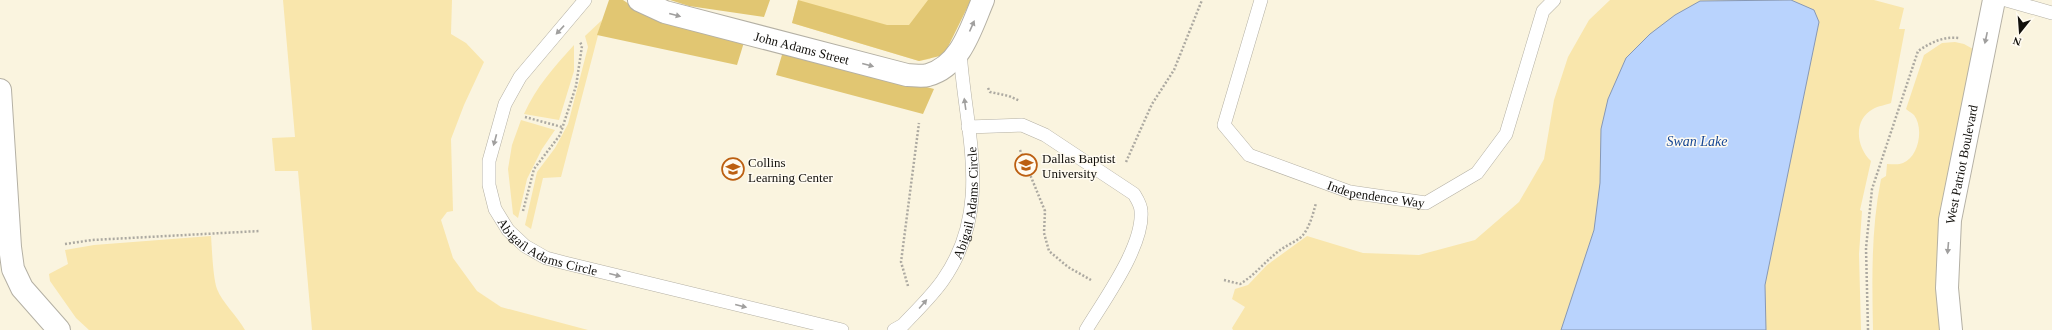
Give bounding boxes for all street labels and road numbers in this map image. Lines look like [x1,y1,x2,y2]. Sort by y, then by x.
street label: John Adams Street [753,29,851,68]
street label: West Patriot Boulevard [1942,103,1981,225]
street label: Abigail Adams Circle [950,146,981,261]
street label: Independence Way [1325,177,1426,211]
street label: Abigail Adams Circle [494,215,599,279]

